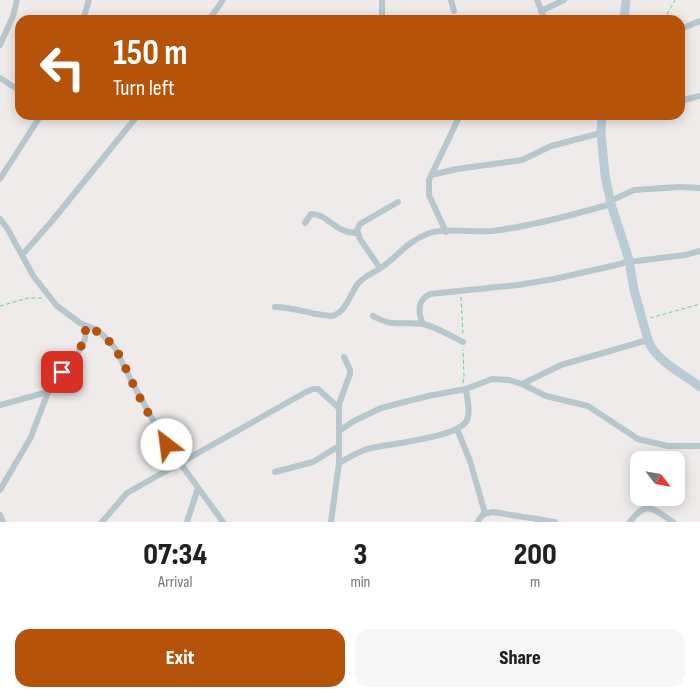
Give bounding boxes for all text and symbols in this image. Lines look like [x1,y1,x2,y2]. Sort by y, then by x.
text: 150 m [113,32,187,75]
icon: left [30,35,95,100]
text: Turn left [113,75,175,102]
pin [41,351,83,393]
icon: arrive [48,358,76,386]
position arrow [140,418,192,470]
north arrow [630,451,685,506]
map controls [630,451,685,506]
text: 07:34 [143,537,207,573]
text: 3 [354,537,367,573]
text: 200 [514,537,557,573]
text: Arrival [158,573,192,592]
text: min [350,573,370,592]
text: m [530,573,540,592]
button: Exit [15,629,345,687]
button: Share [355,629,685,687]

